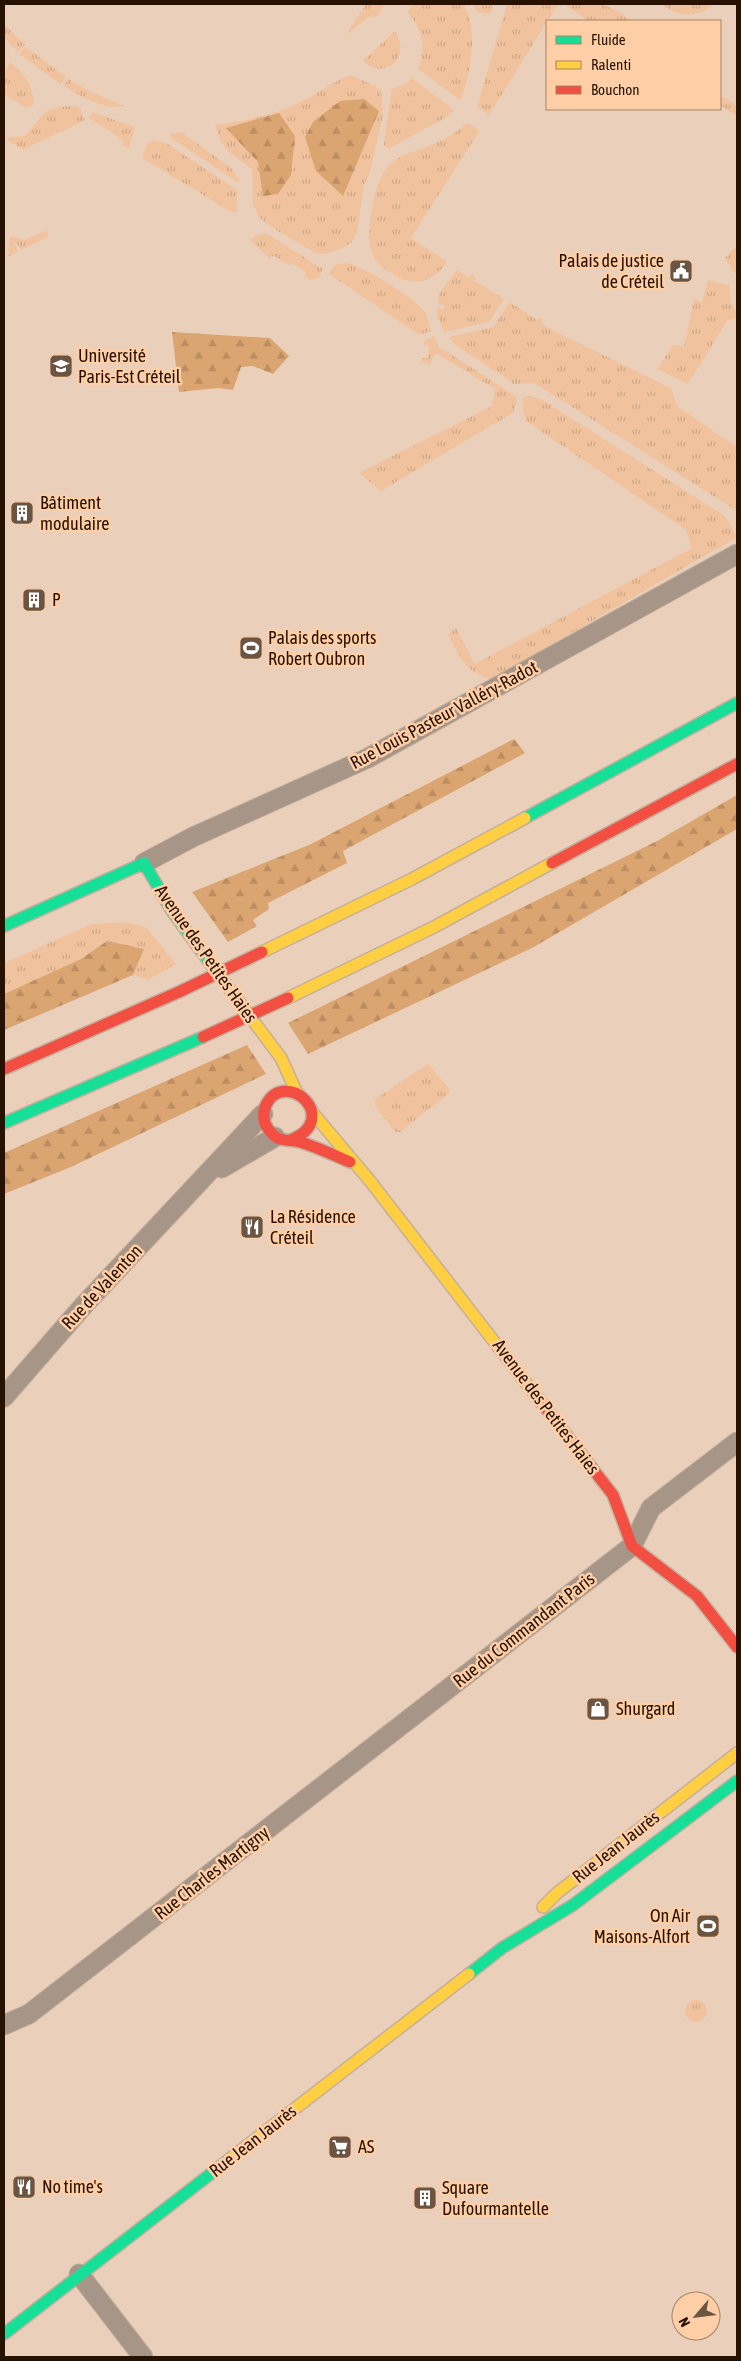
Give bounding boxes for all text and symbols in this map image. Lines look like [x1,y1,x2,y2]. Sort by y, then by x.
legend [546,20,721,110]
text: Fluide [591,31,626,48]
text: Ralenti [591,56,631,73]
text: Bouchon [591,81,640,98]
place label: Palais de justice de Créteil [559,250,664,292]
public building icon: Palais de justice de Créteil [668,258,694,284]
place label: Université Paris-Est Créteil [78,345,181,387]
school or university icon: Université Paris-Est Créteil [48,353,74,379]
place label: Bâtiment modulaire [40,492,109,534]
building icon: Bâtiment modulaire [9,500,35,526]
building icon: P [21,587,47,613]
place label: P [52,589,61,610]
place label: Palais des sports Robert Oubron [268,627,376,669]
sports icon: Palais des sports Robert Oubron [238,635,264,661]
street label: Rue Louis Pasteur Valléry-Radot [346,656,541,773]
street label: Avenue des Petites Haies [151,881,262,1027]
place label: La Résidence Créteil [270,1206,356,1248]
restaurant icon: La Résidence Créteil [239,1214,265,1240]
street label: Rue de Valenton [57,1240,146,1333]
street label: Avenue des Petites Haies [489,1335,604,1478]
street label: Rue du Commandant Paris [449,1568,599,1691]
shop icon: Shurgard [585,1696,611,1722]
place label: Shurgard [616,1698,675,1719]
street label: Rue Jean Jaurès [568,1806,663,1887]
street label: Rue Charles Martigny [150,1821,273,1924]
place label: On Air Maisons-Alfort [594,1905,691,1947]
sports icon: On Air Maisons-Alfort [695,1913,721,1939]
street label: Rue Jean Jaurès [205,2100,300,2181]
supermarket icon: AS [327,2134,353,2160]
place label: AS [358,2136,375,2157]
restaurant icon: No time's [11,2174,37,2200]
place label: No time's [42,2176,103,2197]
place label: Square Dufourmantelle [442,2177,549,2219]
building icon: Square Dufourmantelle [412,2185,438,2211]
north arrow [671,2291,721,2341]
text: N [676,2315,694,2330]

